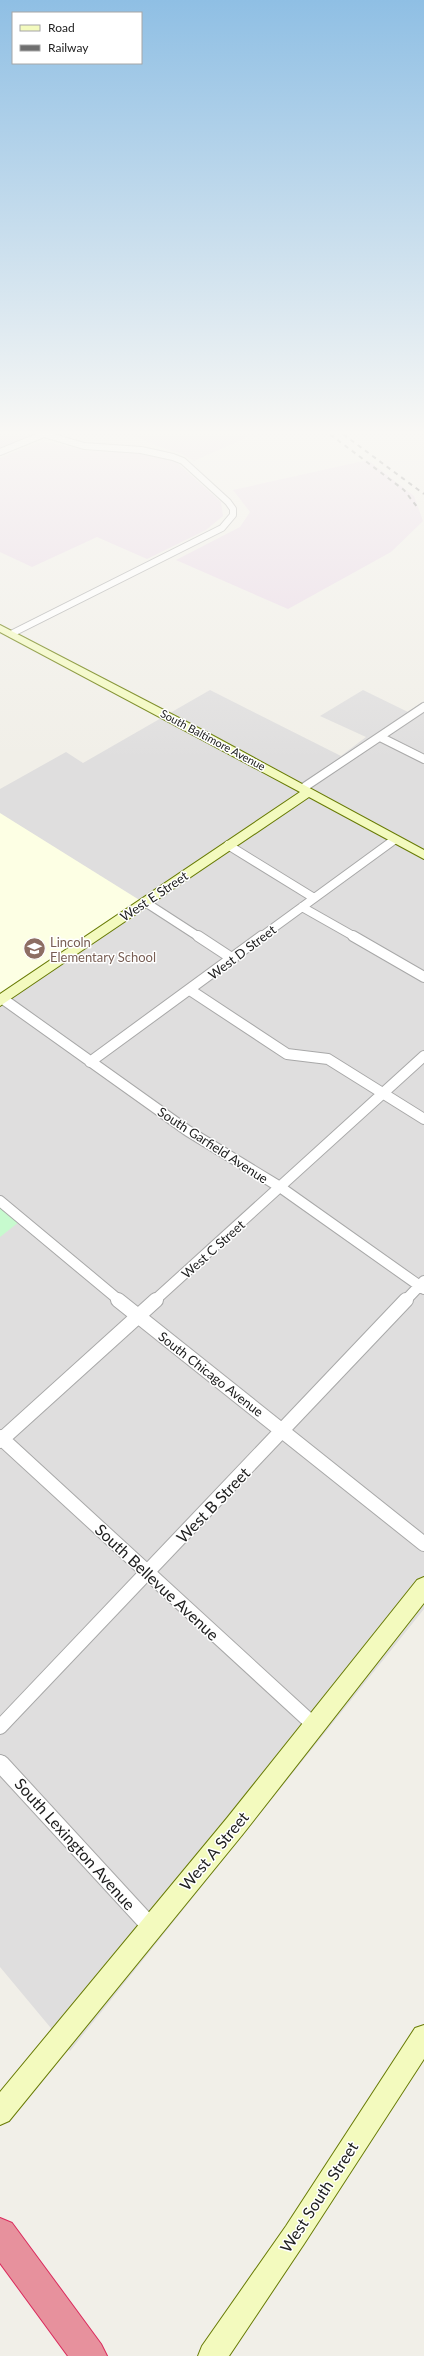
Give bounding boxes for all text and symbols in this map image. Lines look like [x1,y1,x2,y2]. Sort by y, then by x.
legend [12,12,142,64]
text: Road [48,20,75,35]
text: Railway [48,40,89,55]
street label: South Baltimore Avenue [159,706,268,773]
street label: West E Street [117,867,191,925]
street label: West D Street [205,921,279,983]
place label: Lincoln Elementary School [50,934,156,965]
school or university icon: Lincoln Elementary School [22,936,48,962]
street label: South Garfield Avenue [155,1103,271,1187]
street label: West C Street [178,1216,248,1282]
street label: South Chicago Avenue [155,1328,267,1420]
street label: West B Street [172,1463,253,1546]
street label: South Bellevue Avenue [92,1519,223,1644]
street label: South Lexington Avenue [11,1774,140,1913]
street label: West A Street [175,1807,252,1894]
street label: West South Street [276,2138,362,2256]

